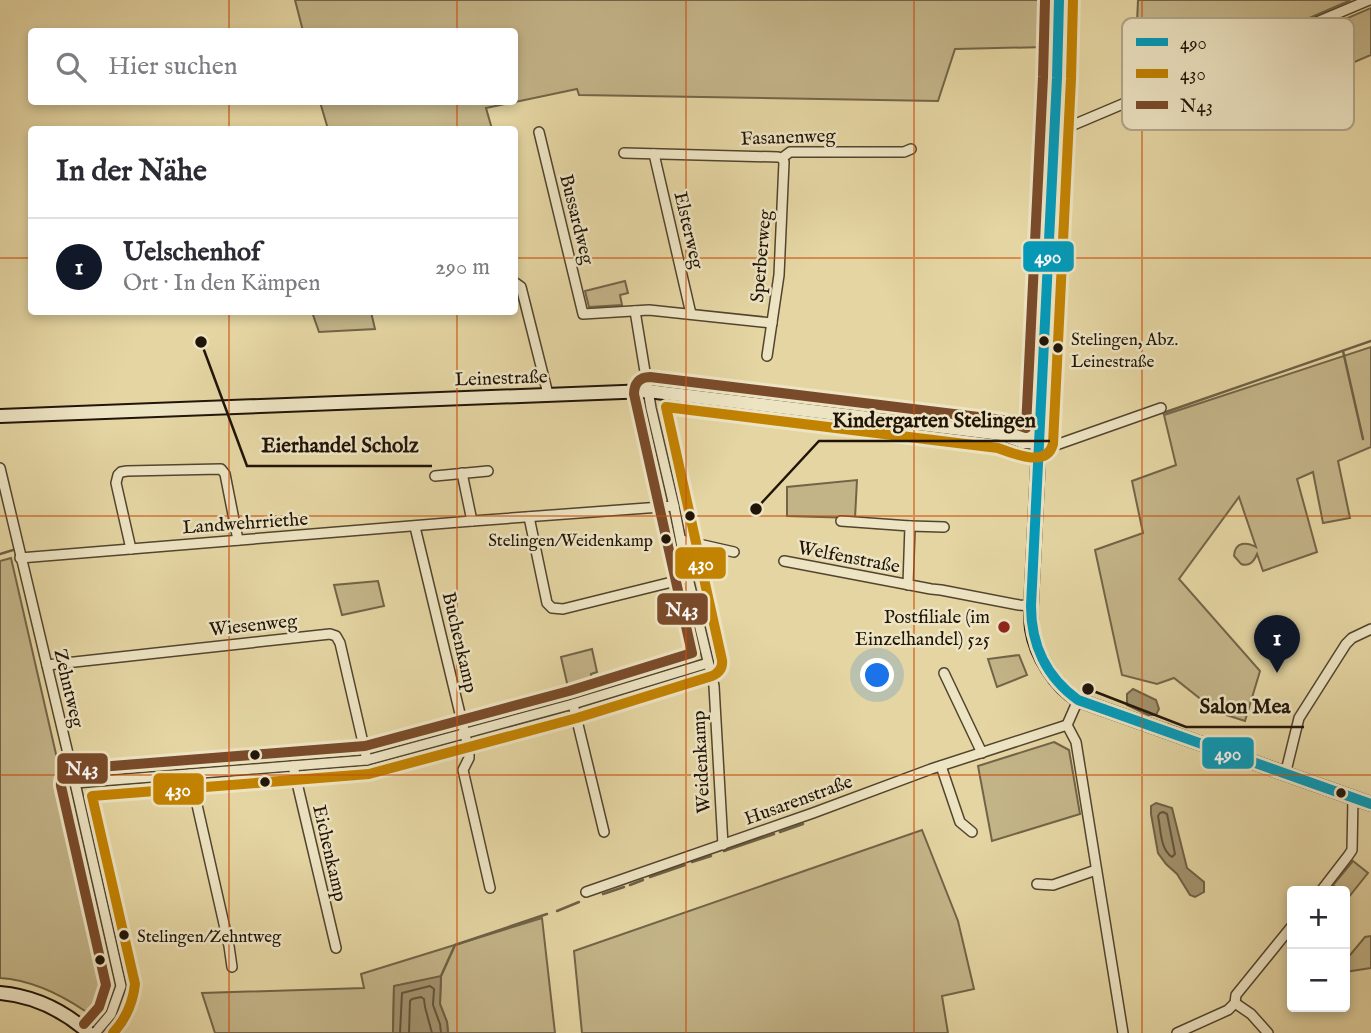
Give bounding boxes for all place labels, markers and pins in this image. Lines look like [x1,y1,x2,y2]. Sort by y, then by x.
place label: Stelingen, Abz. Leinestraße [1071,330,1178,373]
unlabelled marker [1037,334,1051,348]
marker: Stelingen, Abz. Leinestraße [1051,341,1065,355]
callout: Kindergarten Stelingen [819,399,1050,441]
callout: Eierhandel Scholz [247,424,432,466]
unlabelled marker [683,509,697,523]
place label: Stelingen/Weidenkamp [488,531,653,552]
marker: Stelingen/Weidenkamp [659,532,673,546]
place label: Postfiliale (im Einzelhandel) 525 [855,606,990,652]
pin: 1 [1254,615,1300,673]
marker: Postfiliale (im Einzelhandel) 525 [996,619,1012,635]
callout: Salon Mea [1186,685,1304,727]
unlabelled marker [248,748,262,762]
unlabelled marker [258,775,272,789]
unlabelled marker [1334,786,1348,800]
place label: Stelingen/Zehntweg [137,927,282,948]
marker: Stelingen/Zehntweg [117,928,131,942]
unlabelled marker [93,953,107,967]

